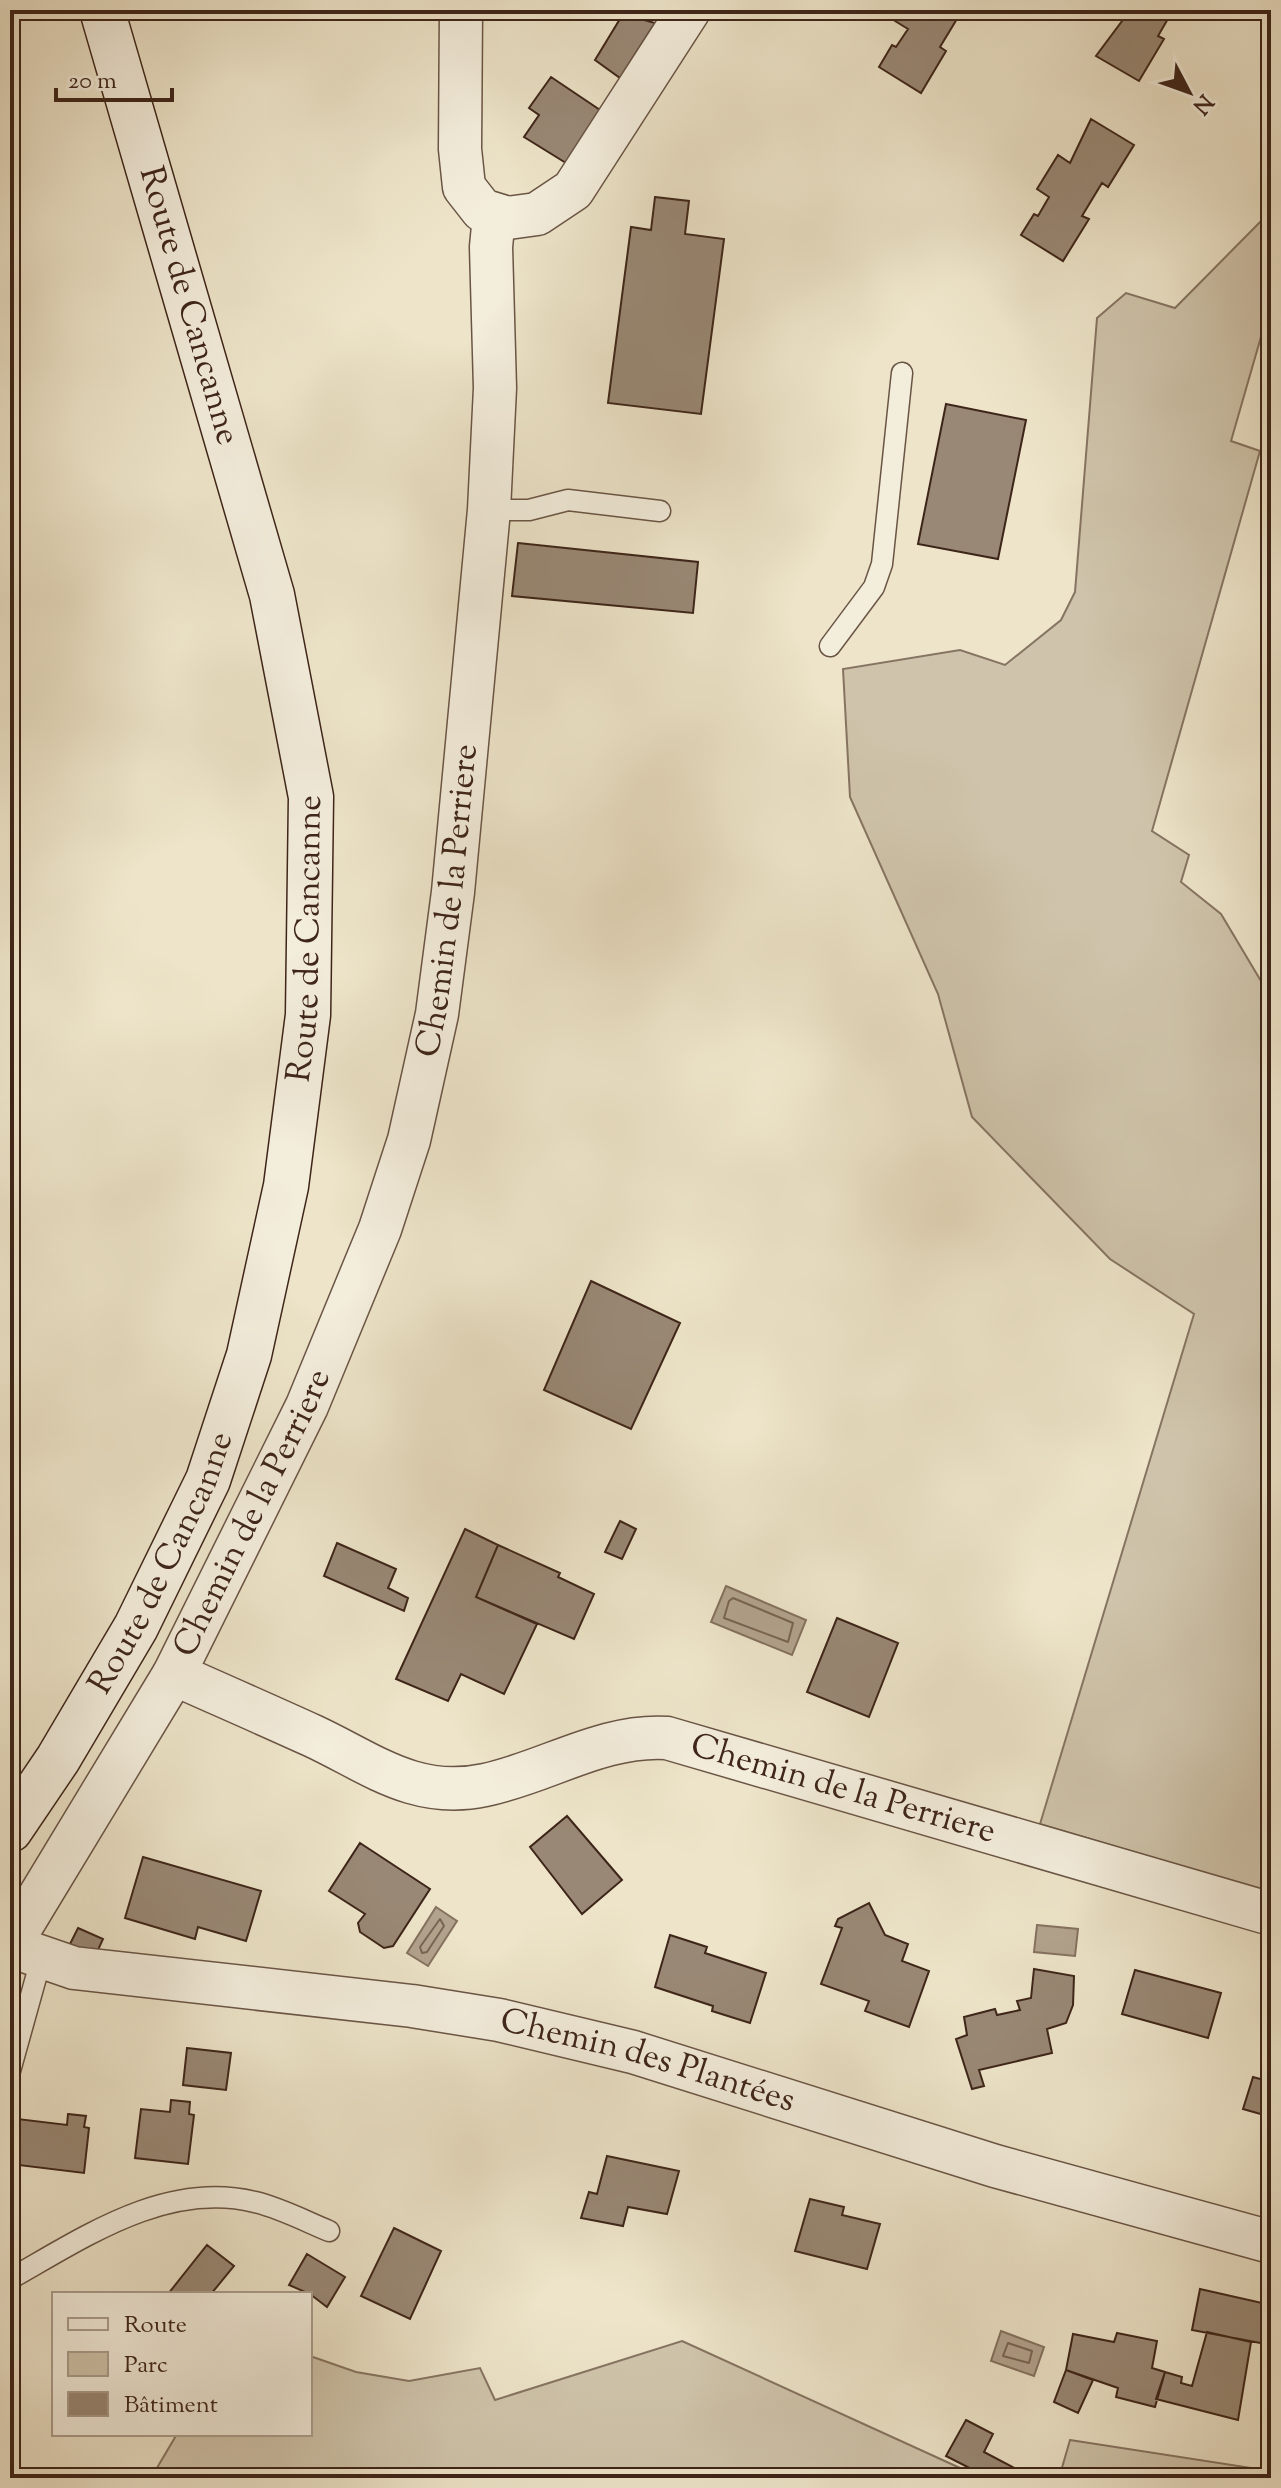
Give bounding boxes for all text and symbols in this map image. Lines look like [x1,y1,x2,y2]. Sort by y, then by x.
scale bar [56,52,172,102]
north arrow [1149,52,1229,132]
text: 20 m [68,65,117,99]
text: N [1184,86,1220,121]
street label: Route de Cancanne [125,161,251,451]
street label: Chemin de la Perriere [404,742,491,1062]
street label: Route de Cancanne [275,795,336,1085]
street label: Chemin de la Perriere [162,1362,344,1666]
street label: Route de Cancanne [77,1426,247,1704]
street label: Chemin de la Perriere [685,1722,1001,1857]
street label: Chemin des Plantées [495,1997,801,2126]
legend [52,2292,312,2436]
text: Route [124,2309,187,2343]
text: Parc [124,2349,168,2383]
text: Bâtiment [124,2389,218,2423]

